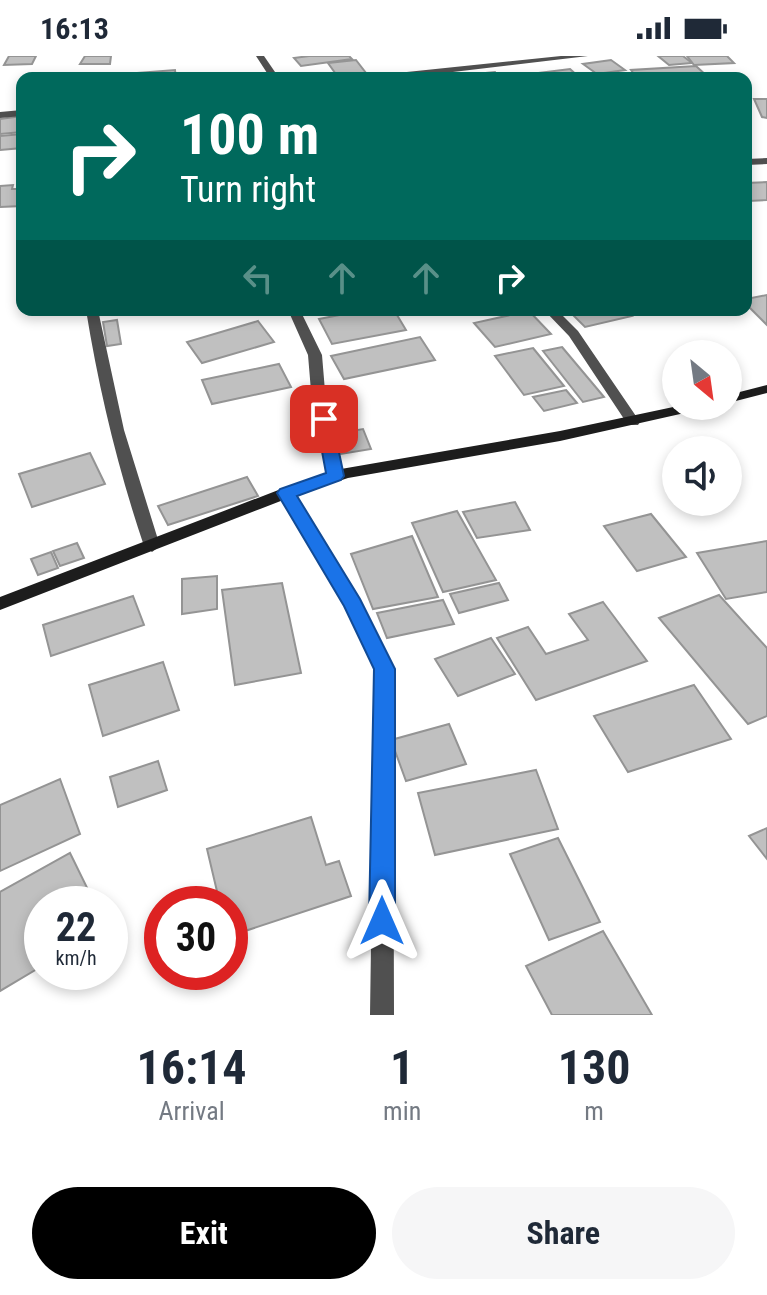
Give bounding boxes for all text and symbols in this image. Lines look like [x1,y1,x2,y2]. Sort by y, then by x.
text: 16:13 [40,11,109,46]
text: 100 m [180,102,319,168]
icon: right [48,104,152,208]
text: Turn right [180,169,316,211]
icon: left [236,256,280,300]
icon: ahead [320,256,364,300]
icon: ahead [404,256,448,300]
icon: right [488,256,532,300]
north arrow [662,340,742,420]
map controls [662,340,742,516]
pin [290,385,358,453]
icon: arrive [302,397,346,441]
button: sound [662,436,742,516]
position arrow [340,879,424,963]
speed limit sign: 30 [144,886,248,990]
text: 22 [56,904,96,951]
text: km/h [55,946,97,970]
text: 16:14 [136,1039,247,1096]
text: 1 [390,1039,414,1096]
text: 130 [558,1039,630,1096]
text: Arrival [158,1096,225,1126]
text: min [383,1096,421,1126]
text: m [584,1096,604,1126]
button: Exit [32,1187,376,1279]
button: Share [392,1187,735,1279]

